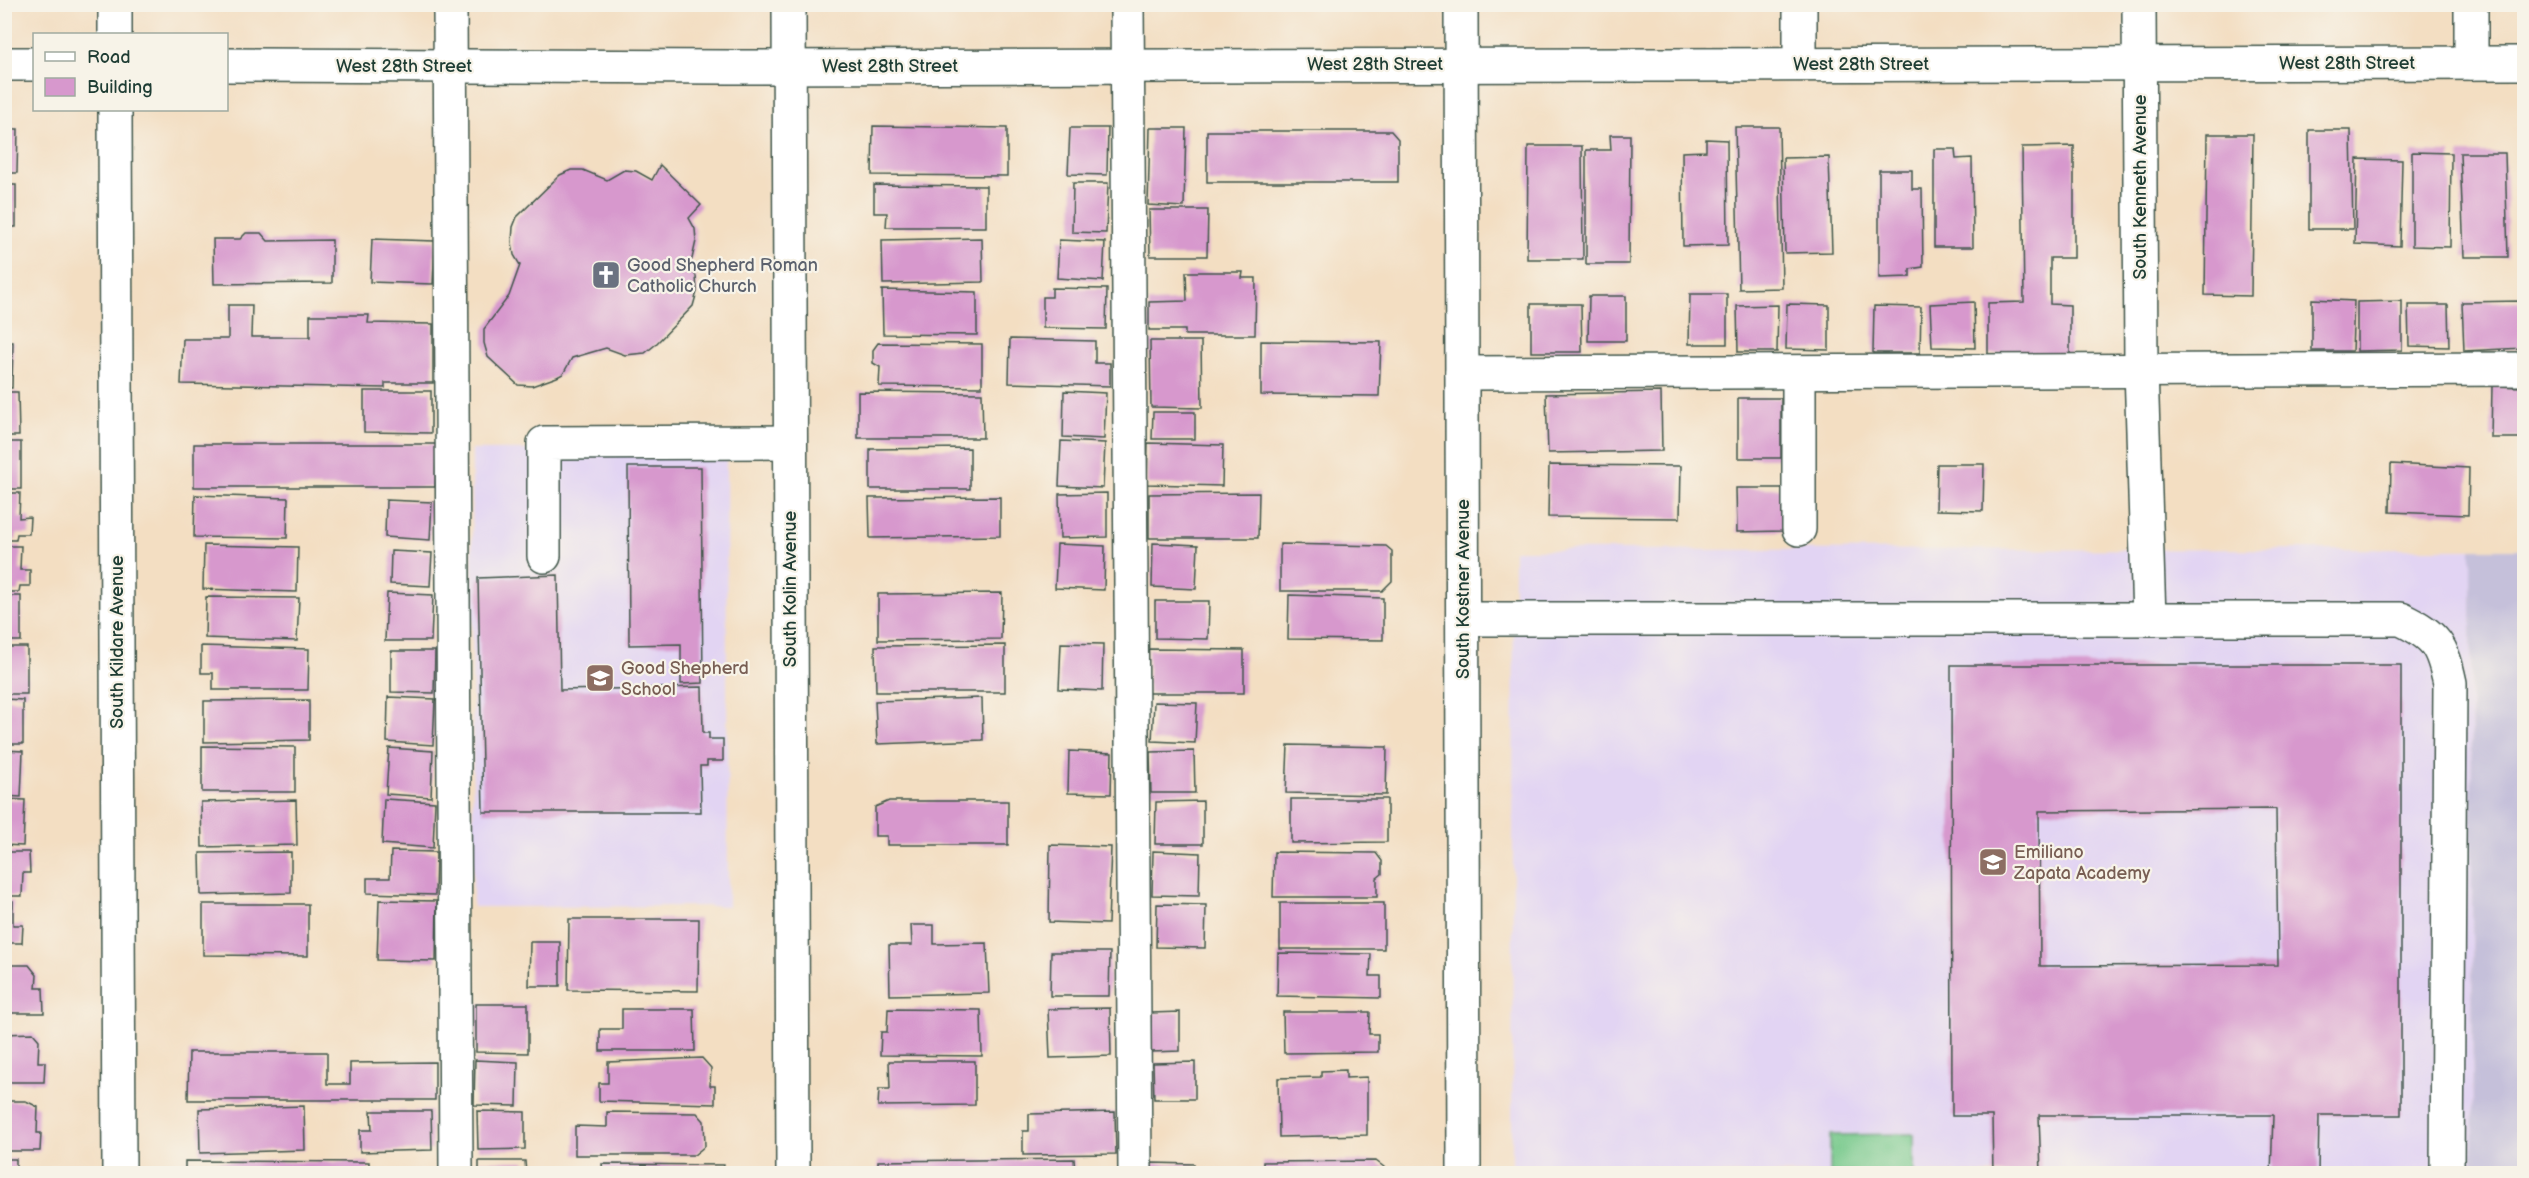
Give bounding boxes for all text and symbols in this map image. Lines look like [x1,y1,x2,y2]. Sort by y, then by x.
legend [33,33,228,111]
text: Road [87,47,131,68]
street label: West 28th Street [2279,53,2415,74]
street label: West 28th Street [1307,54,1443,75]
street label: West 28th Street [1793,54,1929,75]
street label: West 28th Street [336,56,472,77]
street label: West 28th Street [822,56,958,77]
text: Building [87,77,153,98]
street label: South Kenneth Avenue [2130,94,2151,280]
place label: Good Shepherd Roman Catholic Church [627,255,818,297]
church icon: Good Shepherd Roman Catholic Church [590,259,622,291]
street label: South Kostner Avenue [1453,499,1474,679]
street label: South Kolin Avenue [780,510,801,667]
street label: South Kildare Avenue [107,555,128,729]
place label: Good Shepherd School [621,658,749,700]
school or university icon: Good Shepherd School [584,662,616,694]
place label: Emiliano Zapata Academy [2013,842,2151,884]
school or university icon: Emiliano Zapata Academy [1977,846,2009,878]

